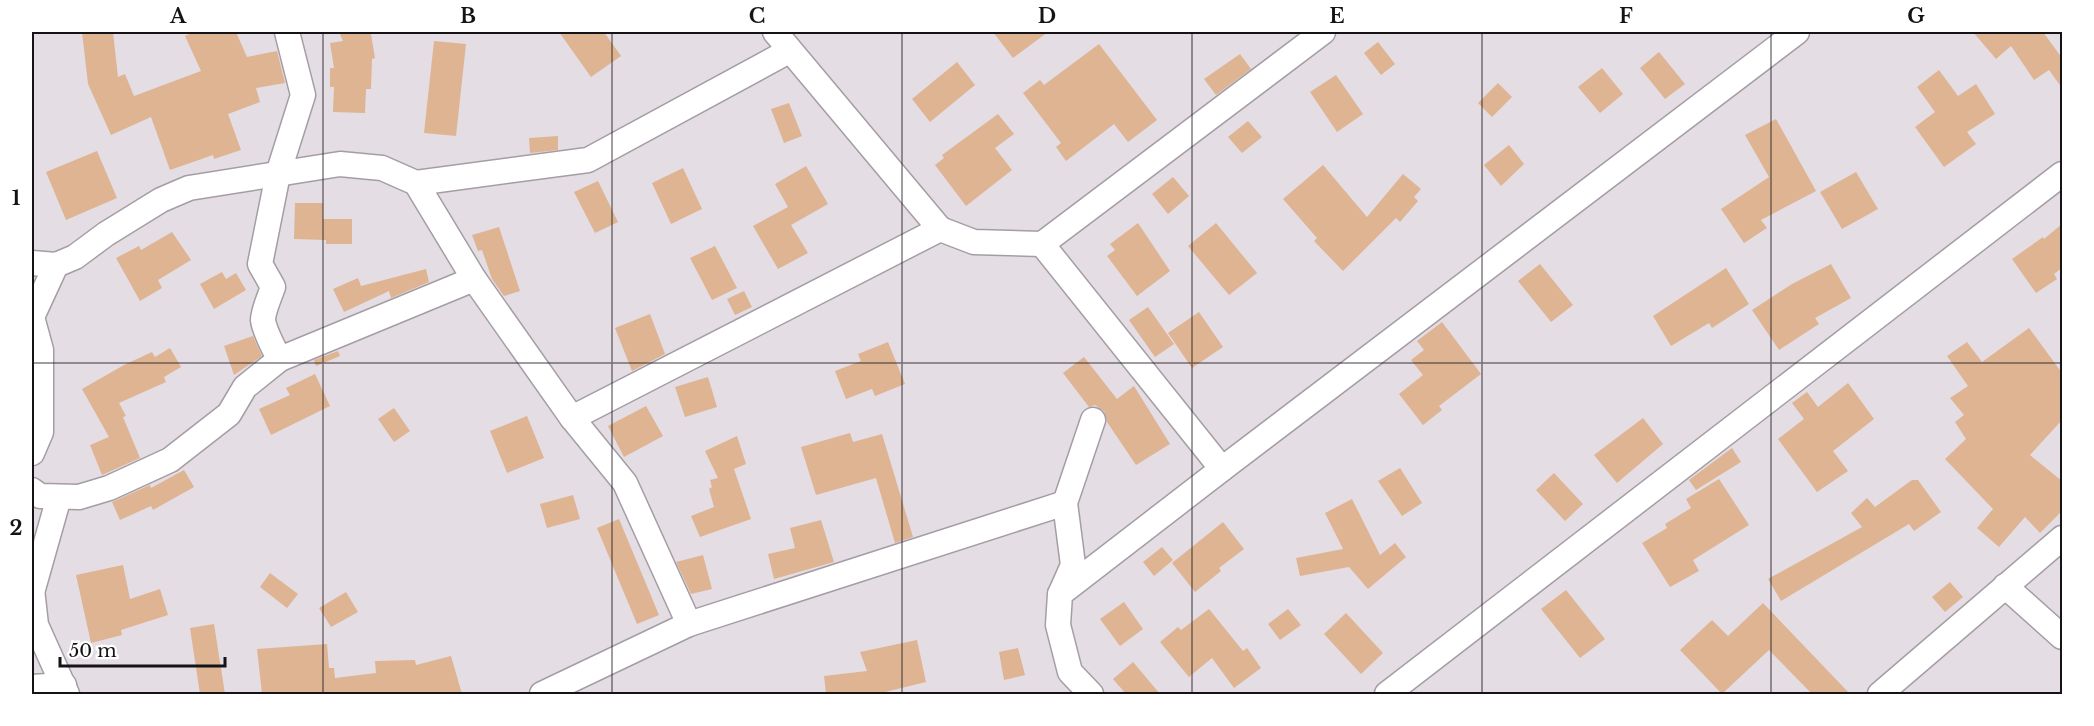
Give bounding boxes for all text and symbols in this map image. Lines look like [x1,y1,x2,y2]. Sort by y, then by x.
text: A [169,4,187,28]
text: B [460,4,476,28]
text: C [749,4,765,28]
text: D [1038,4,1056,28]
text: E [1329,4,1345,28]
text: F [1619,4,1633,28]
text: G [1907,4,1925,28]
text: 1 [12,186,21,210]
text: 2 [9,516,23,540]
scale bar [60,630,225,668]
text: 50 m [69,640,117,662]

